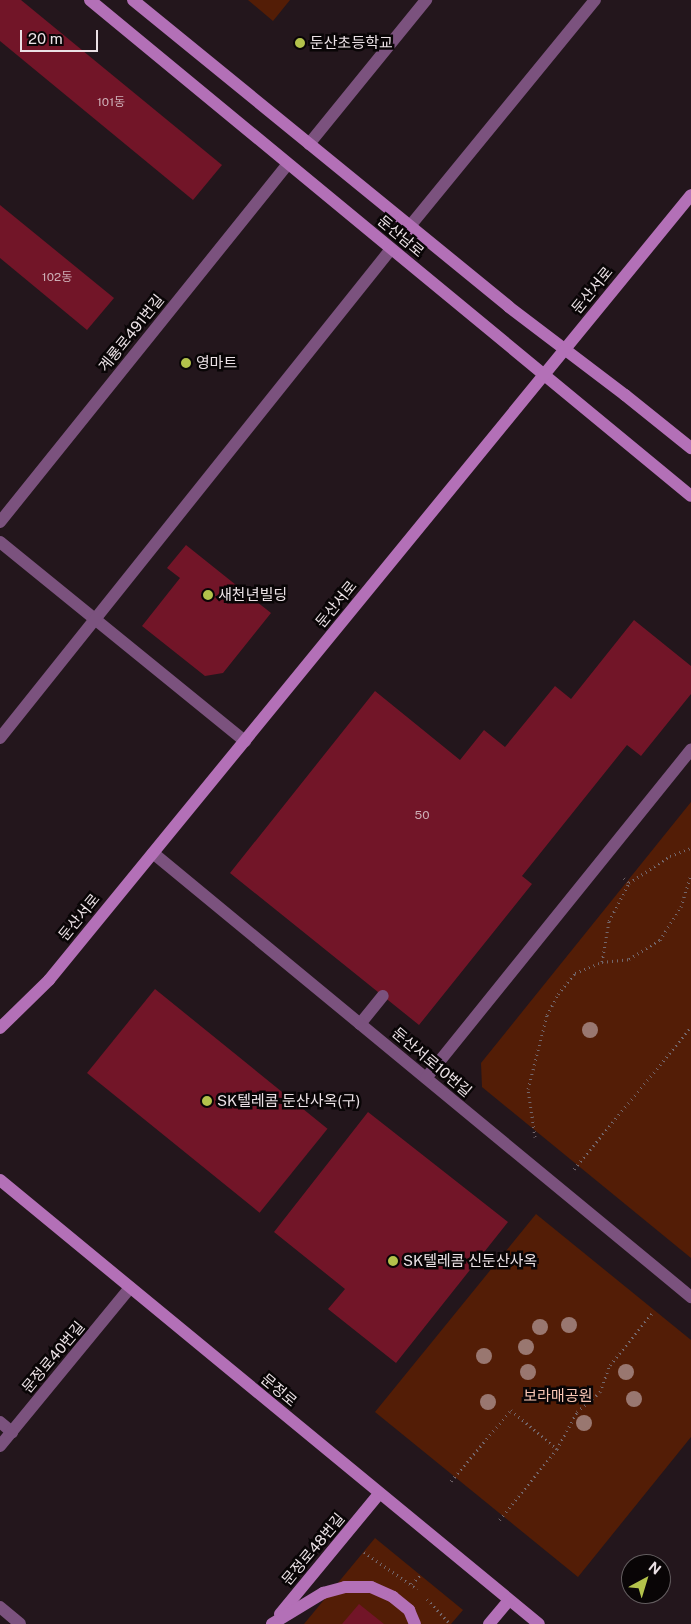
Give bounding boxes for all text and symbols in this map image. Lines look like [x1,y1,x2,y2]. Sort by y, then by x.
scale bar [22,20,100,52]
text: 20 m [28,30,63,47]
place label: 둔산초등학교 [310,34,393,52]
marker: 둔산초등학교 [294,37,306,49]
house number: 101동 [97,96,125,110]
street label: 둔산남로 [374,211,428,261]
street label: 둔산서로 [568,263,616,317]
house number: 102동 [42,271,72,285]
street label: 계룡로491번길 [94,291,168,375]
place label: 영마트 [196,354,237,372]
marker: 영마트 [180,357,192,369]
street label: 둔산서로 [312,577,360,631]
place label: 새천년빌딩 [218,586,287,604]
marker: 새천년빌딩 [202,589,214,601]
house number: 50 [414,809,430,823]
street label: 둔산서로 [55,890,103,944]
street label: 둔산서로10번길 [389,1024,475,1100]
place label: SK텔레콤 둔산사옥(구) [217,1092,360,1110]
marker: SK텔레콤 둔산사옥(구) [201,1095,213,1107]
place label: SK텔레콤 신둔산사옥 [403,1252,537,1270]
marker: SK텔레콤 신둔산사옥 [387,1255,399,1267]
street label: 문정로40번길 [18,1318,88,1396]
street label: 문정로 [257,1370,301,1410]
park label: 보라매공원 [524,1387,592,1405]
street label: 문정로48번길 [278,1509,348,1589]
north arrow [621,1554,671,1604]
text: N [646,1558,664,1578]

